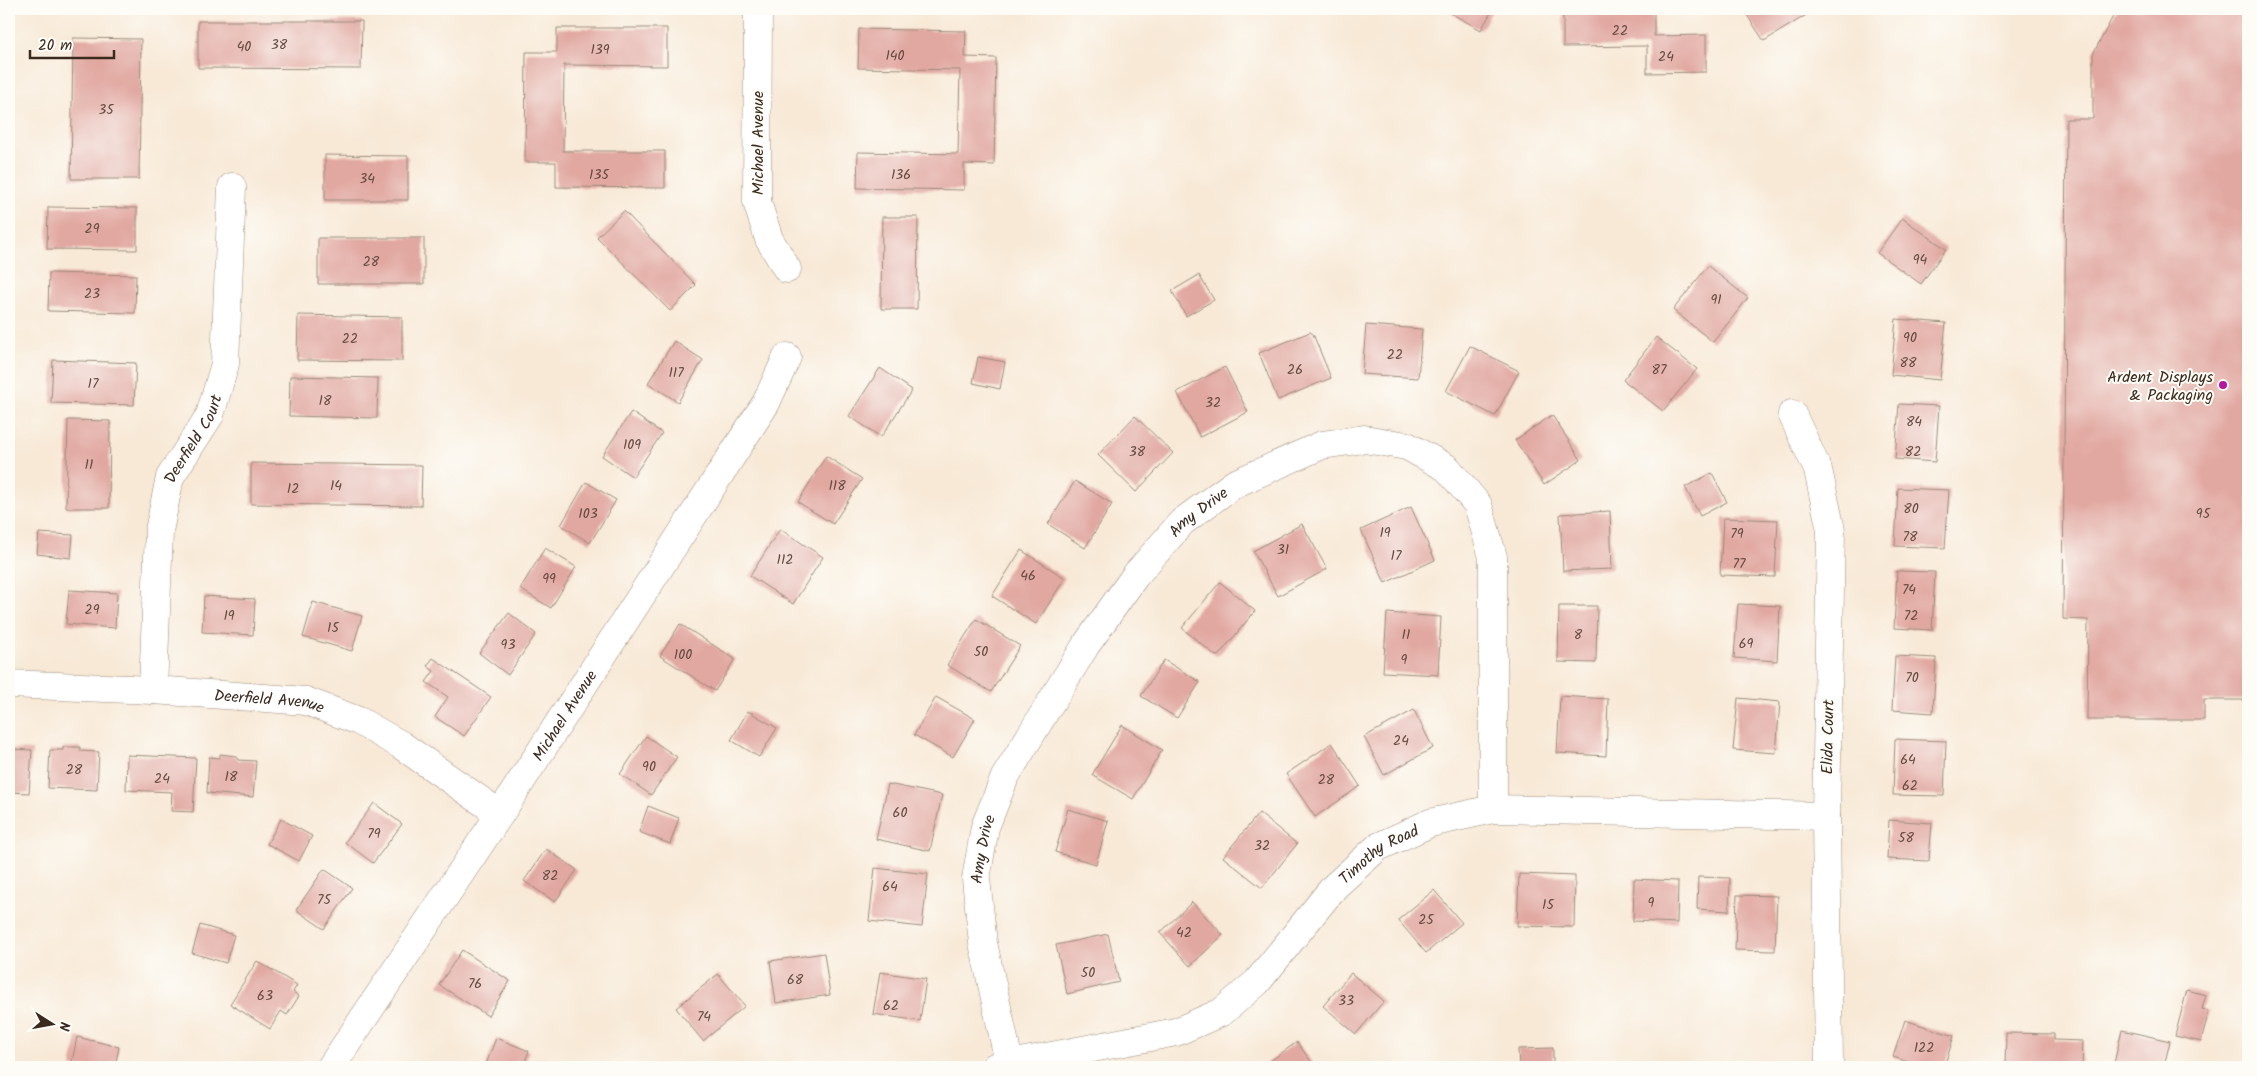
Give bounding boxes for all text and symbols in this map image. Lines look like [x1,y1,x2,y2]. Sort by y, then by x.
house number: 22 [1612,20,1628,42]
scale bar [30,28,114,60]
text: 20 m [38,34,72,58]
house number: 38 [271,34,288,56]
house number: 40 [237,36,251,58]
house number: 139 [590,39,610,61]
house number: 140 [885,45,905,67]
house number: 24 [1658,46,1674,68]
street label: Michael Avenue [746,91,771,195]
house number: 35 [98,99,115,121]
house number: 135 [589,164,610,186]
house number: 136 [891,164,911,186]
house number: 34 [359,168,375,190]
house number: 29 [85,218,100,240]
house number: 94 [1913,249,1928,271]
house number: 28 [363,251,380,273]
house number: 23 [84,283,100,305]
house number: 91 [1710,289,1722,311]
house number: 90 [1903,327,1917,349]
house number: 22 [342,328,358,350]
house number: 22 [1387,344,1403,366]
house number: 88 [1900,352,1917,374]
house number: 26 [1287,359,1303,381]
house number: 87 [1652,359,1667,381]
house number: 117 [668,362,684,384]
place label: Ardent Displays & Packaging [2107,365,2213,408]
house number: 17 [88,373,99,395]
marker: Ardent Displays & Packaging [2217,379,2229,391]
house number: 18 [319,390,332,412]
street label: Deerfield Court [158,391,230,485]
house number: 32 [1205,392,1221,414]
house number: 84 [1906,411,1922,433]
house number: 109 [623,434,641,456]
house number: 38 [1129,441,1146,463]
house number: 82 [1905,441,1921,463]
house number: 11 [85,454,93,476]
house number: 14 [330,475,342,497]
house number: 118 [828,475,846,497]
house number: 12 [287,478,299,500]
street label: Amy Drive [1163,481,1234,543]
house number: 80 [1903,498,1919,520]
house number: 103 [578,503,598,525]
house number: 95 [2196,503,2212,525]
house number: 19 [1379,522,1391,544]
house number: 79 [1730,523,1744,545]
house number: 78 [1903,526,1918,548]
house number: 31 [1277,539,1289,561]
house number: 17 [1391,545,1402,567]
house number: 112 [777,549,793,571]
house number: 77 [1733,553,1746,575]
house number: 46 [1020,565,1036,587]
house number: 99 [542,568,556,590]
house number: 74 [1902,579,1916,601]
house number: 29 [85,599,100,621]
house number: 19 [223,605,235,627]
house number: 72 [1904,605,1918,627]
house number: 15 [327,617,340,639]
house number: 11 [1402,624,1410,646]
house number: 8 [1574,624,1583,646]
house number: 69 [1739,633,1753,655]
house number: 93 [501,634,515,656]
house number: 50 [974,641,988,663]
house number: 100 [674,644,692,666]
house number: 9 [1401,649,1408,671]
street label: Michael Avenue [526,665,604,767]
house number: 70 [1905,667,1919,689]
street label: Deerfield Avenue [213,683,328,721]
street label: Elida Court [1815,699,1842,775]
house number: 24 [1393,730,1409,752]
house number: 64 [1900,749,1916,771]
house number: 90 [642,756,656,778]
house number: 28 [66,759,83,781]
house number: 18 [225,766,238,788]
house number: 24 [154,768,170,790]
house number: 28 [1318,769,1335,791]
house number: 62 [1902,775,1918,797]
house number: 60 [893,802,907,824]
street label: Amy Drive [964,811,1003,886]
street label: Timothy Road [1334,818,1424,891]
house number: 79 [367,823,381,845]
house number: 58 [1898,827,1915,849]
house number: 32 [1254,835,1270,857]
house number: 82 [542,865,558,887]
house number: 64 [882,876,898,898]
house number: 75 [317,889,332,911]
house number: 9 [1648,892,1655,914]
house number: 15 [1542,894,1555,916]
house number: 25 [1418,909,1435,931]
house number: 42 [1176,922,1192,944]
house number: 50 [1081,962,1095,984]
house number: 68 [787,969,804,991]
house number: 76 [468,973,482,995]
house number: 63 [257,985,273,1007]
house number: 33 [1338,990,1354,1012]
house number: 62 [883,995,899,1017]
north arrow [28,998,78,1048]
house number: 74 [697,1006,711,1028]
text: N [52,1020,75,1033]
house number: 122 [1914,1037,1934,1059]

